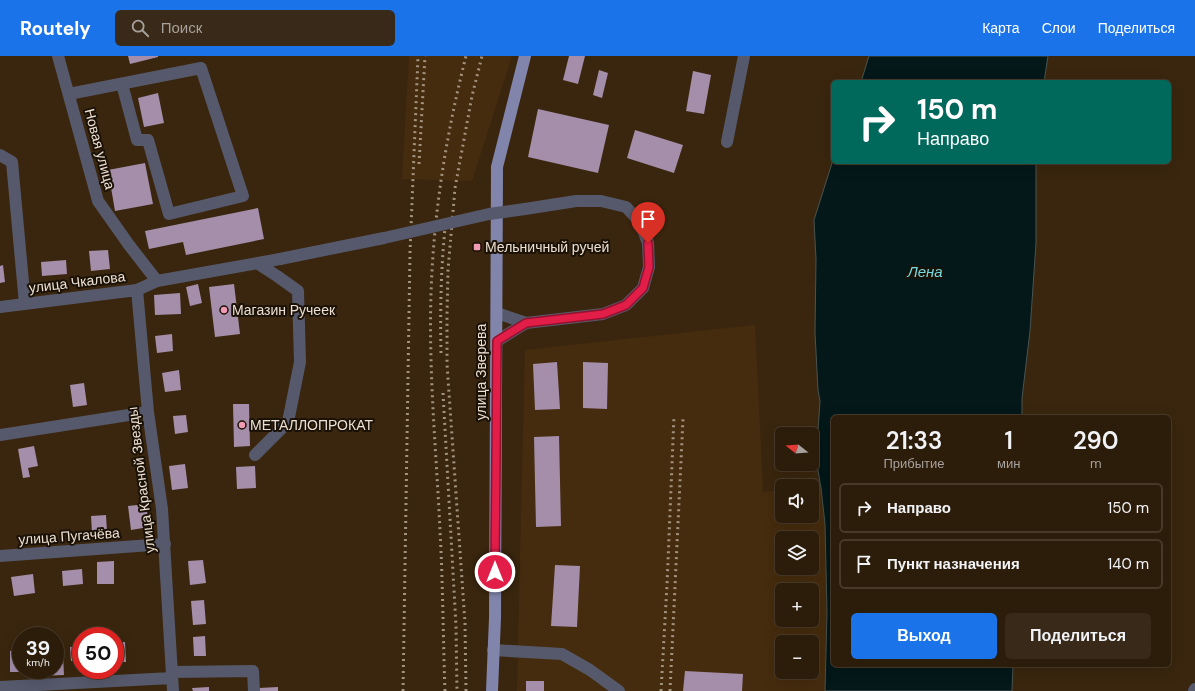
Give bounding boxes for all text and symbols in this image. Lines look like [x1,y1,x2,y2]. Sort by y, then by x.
search box [115,10,395,46]
text: Routely [20,16,91,41]
icon: search [129,17,151,39]
text: Поиск [161,18,202,38]
text: Карта [982,19,1020,37]
text: Слои [1042,19,1076,37]
text: Поделиться [1098,19,1175,37]
text: 150 m [917,91,997,128]
icon: right [851,96,903,148]
street label: Новая улица [81,107,119,191]
text: Направо [917,127,989,151]
pin [631,202,665,243]
icon: arrive [637,208,659,230]
place label: Мельничный ручей [485,238,609,256]
marker: Мельничный ручей [472,242,482,252]
water label: Лена [906,262,943,282]
street label: улица Чкалова [28,267,126,297]
place label: Магазин Ручеек [232,301,336,319]
marker: Магазин Ручеек [219,305,229,315]
street label: улица Зверева [472,324,490,420]
street label: улица Красной Звезды [123,406,159,554]
place label: МЕТАЛЛОПРОКАТ [250,416,373,434]
marker: МЕТАЛЛОПРОКАТ [237,420,247,430]
text: 21:33 [886,425,942,456]
text: 1 [1005,425,1013,456]
text: 290 [1073,425,1119,456]
north arrow [775,427,819,471]
map controls [775,427,819,679]
text: Прибытие [883,455,945,472]
text: мин [997,455,1020,472]
text: m [1090,455,1102,472]
button: sound [775,479,819,523]
icon: right [853,497,875,519]
text: Направо [887,498,951,518]
text: 150 m [1108,498,1149,518]
street label: улица Пугачёва [18,523,121,549]
button: layers [775,531,819,575]
position arrow [474,551,516,593]
icon: arrive [853,553,875,575]
text: Пункт назначения [887,554,1020,574]
text: 140 m [1108,554,1149,574]
button: + [775,583,819,627]
button: Выход [851,613,997,659]
button: Поделиться [1005,613,1151,659]
speed limit sign: 50 [72,627,124,679]
text: 39 [26,635,50,661]
button: − [775,635,819,679]
text: km/h [26,656,50,669]

